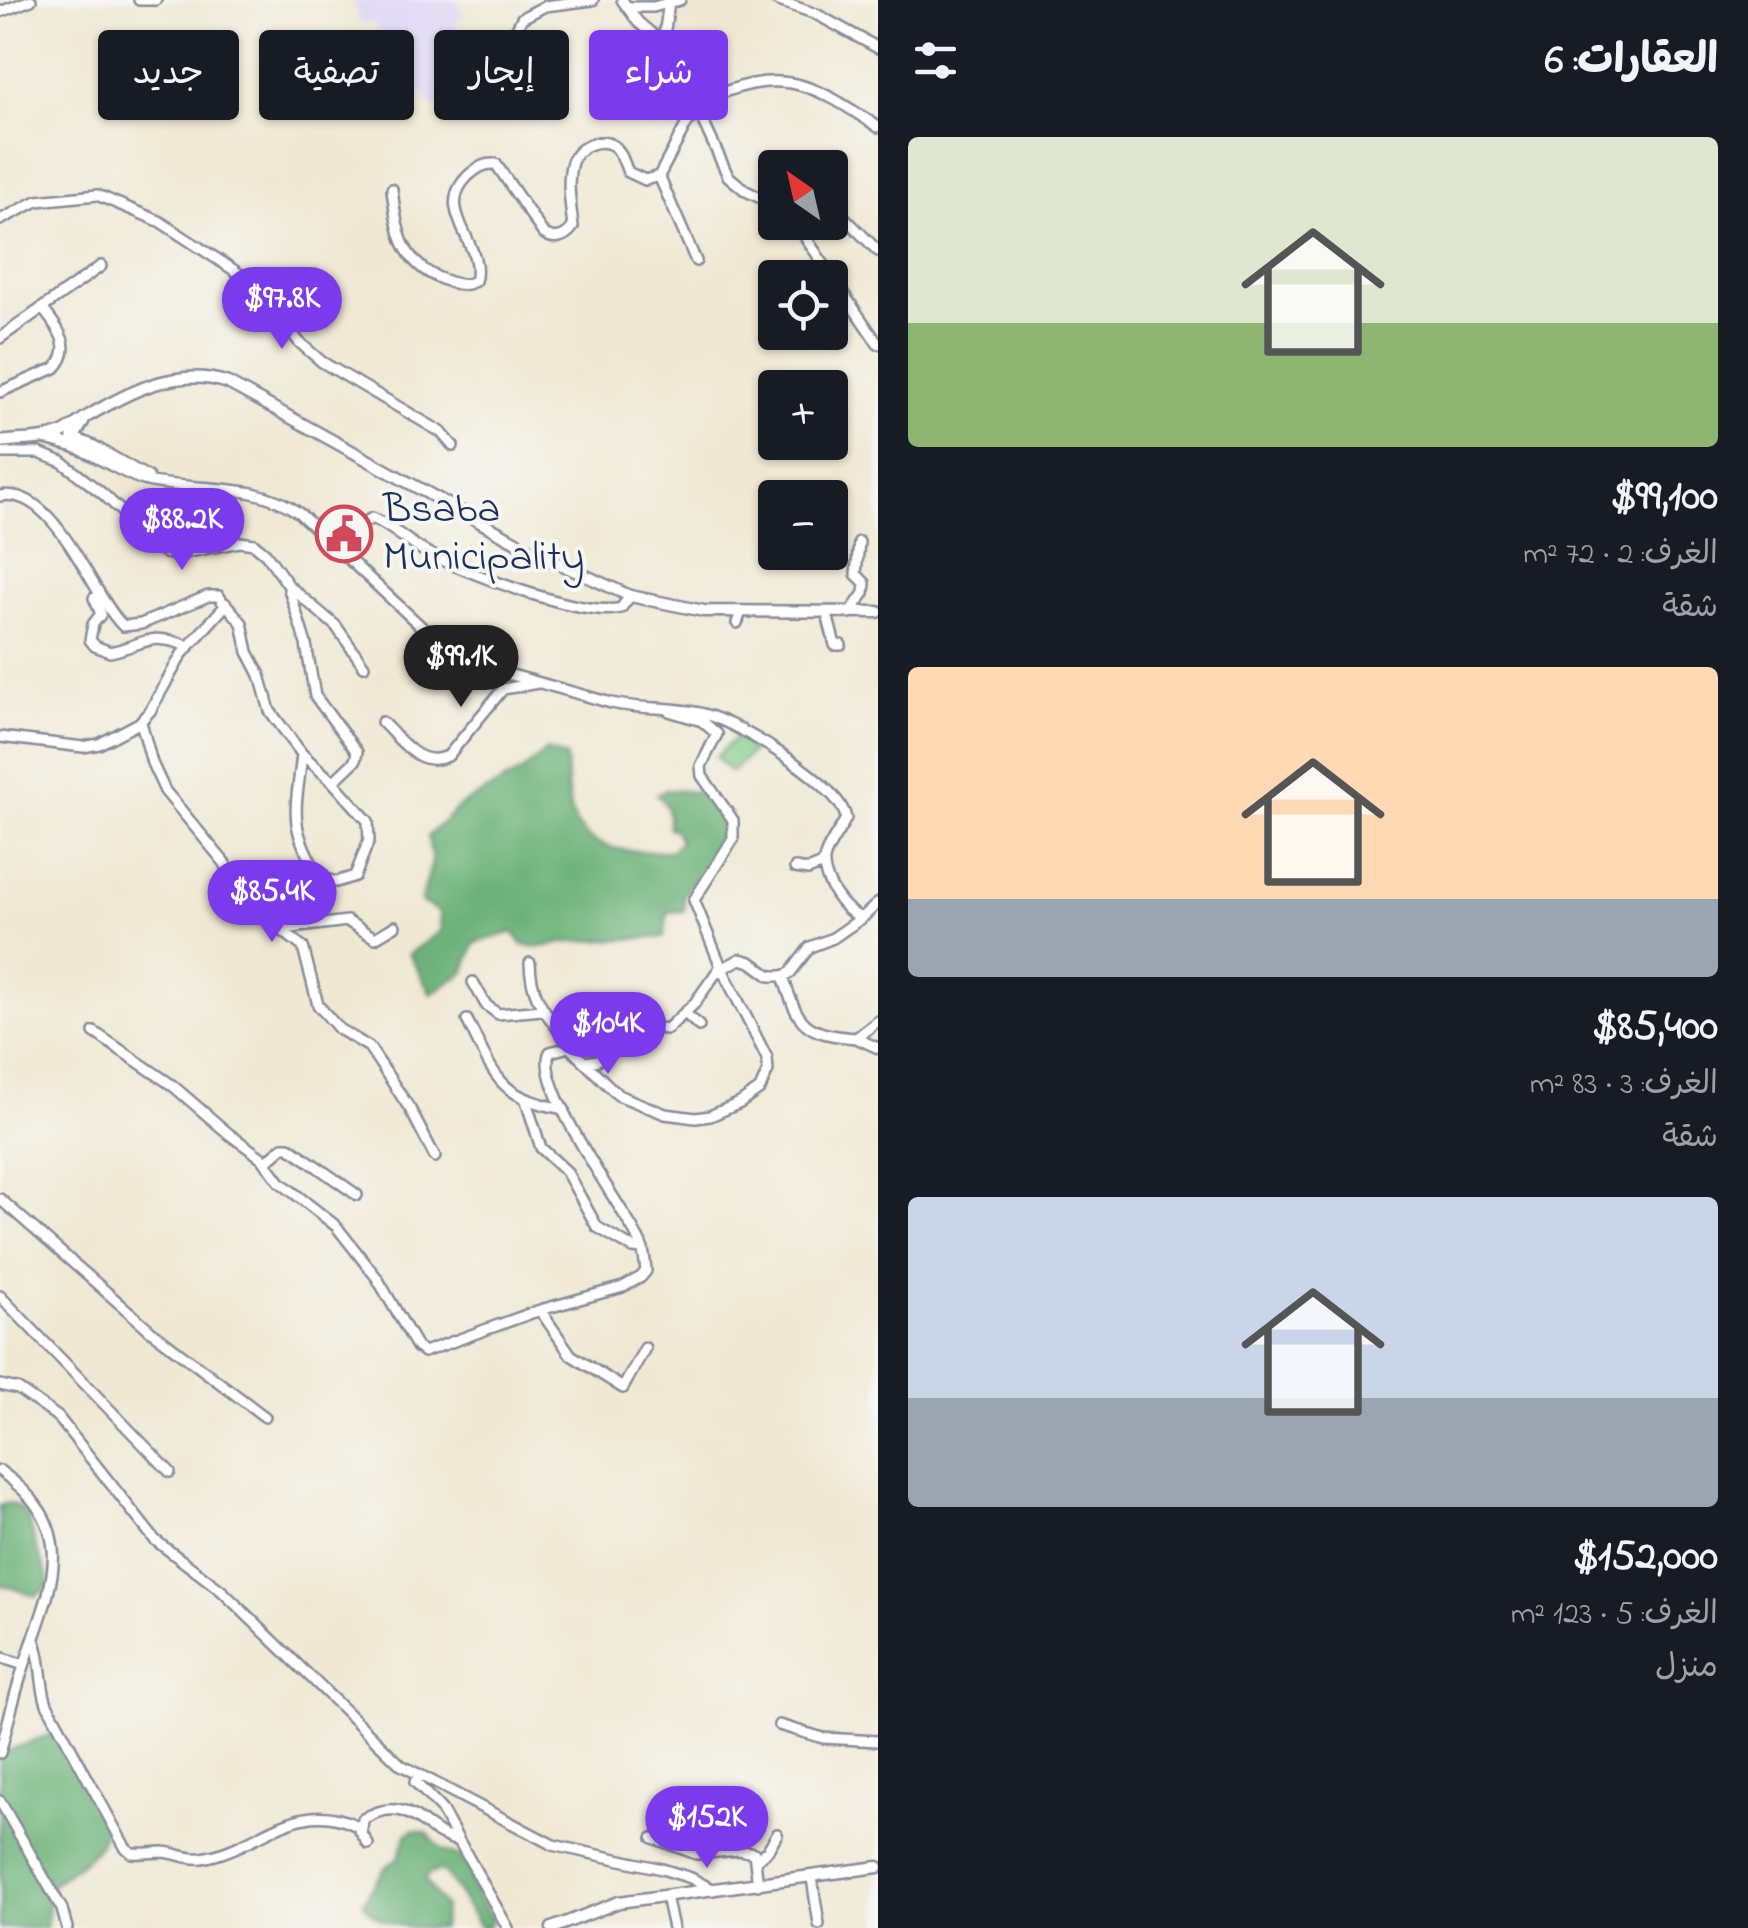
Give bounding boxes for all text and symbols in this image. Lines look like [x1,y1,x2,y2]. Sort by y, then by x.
chip: جديد [98,30,239,120]
chip: تصفية [259,30,414,120]
chip: إيجار [434,30,569,120]
chip: شراء [589,30,728,120]
text: العقارات: 6 [1545,31,1718,92]
icon: filters [908,33,963,88]
north arrow [758,150,848,240]
map controls [758,150,848,570]
icon: home [1223,202,1403,382]
button: locate [758,260,848,350]
pin: $97.8K [201,267,363,352]
text: $97.8K [244,276,320,323]
button: + [758,370,848,460]
text: $99,100 [1610,467,1718,528]
place label: Bsaba Municipality [382,480,584,589]
button: − [758,480,848,570]
pin: $88.2K [101,488,263,573]
text: $88.2K [141,497,223,544]
public building icon: Bsaba Municipality [314,504,374,564]
text: الغرف: 2 · 72 m² [1523,532,1718,579]
text: شقة [1662,585,1718,632]
pin: $99.1K [380,625,542,710]
text: $99.1K [426,634,496,681]
icon: home [1223,732,1403,912]
pin: $85.4K [191,860,353,945]
text: $85.4K [230,869,314,916]
pin: $104K [538,992,678,1077]
text: $85,400 [1592,997,1718,1058]
text: $104K [572,1001,644,1048]
text: الغرف: 3 · 83 m² [1530,1062,1718,1109]
text: شقة [1662,1115,1718,1162]
icon: home [1223,1262,1403,1442]
text: $152,000 [1573,1527,1718,1588]
text: الغرف: 5 · 123 m² [1511,1592,1718,1639]
text: منزل [1655,1645,1718,1692]
pin: $152K [637,1786,777,1871]
text: $152K [667,1795,747,1842]

